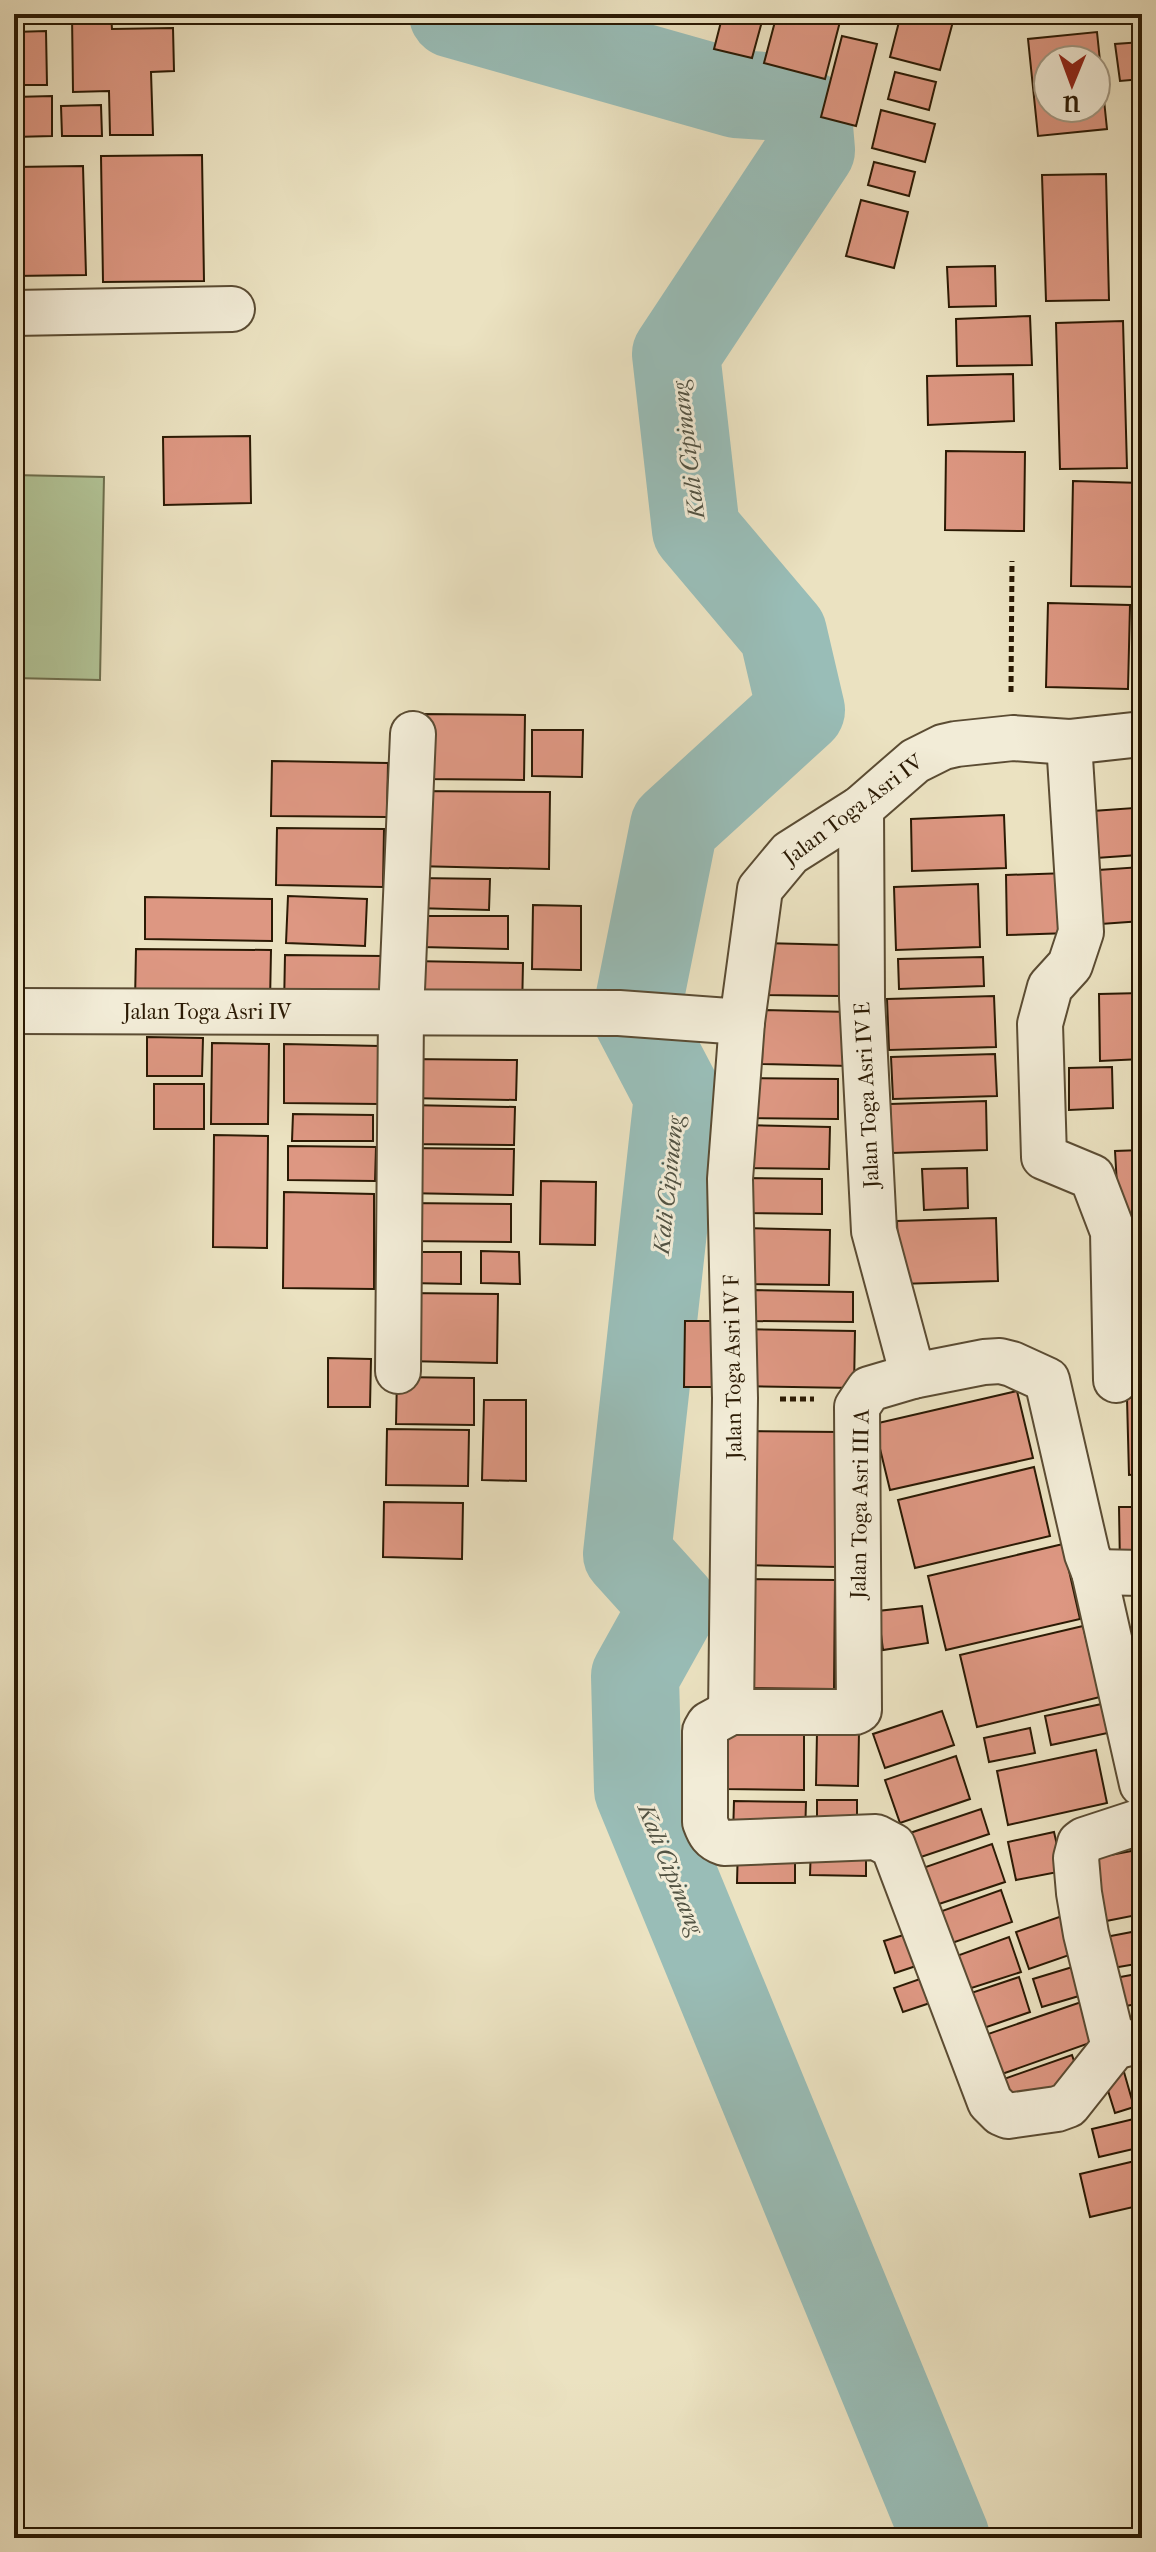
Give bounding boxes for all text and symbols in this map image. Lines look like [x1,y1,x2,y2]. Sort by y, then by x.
north arrow [1032,44,1112,124]
text: U [1062,90,1081,116]
water label: Kali Cipinang [666,379,711,523]
street label: Jalan Toga Asri IV [776,749,928,872]
street label: Jalan Toga Asri IV [121,999,292,1025]
street label: Jalan Toga Asri IV E [849,1001,885,1191]
water label: Kali Cipinang [647,1114,689,1258]
street label: Jalan Toga Asri IV F [718,1274,748,1462]
street label: Jalan Toga Asri III A [845,1408,875,1601]
water label: Kali Cipinang [631,1797,710,1939]

